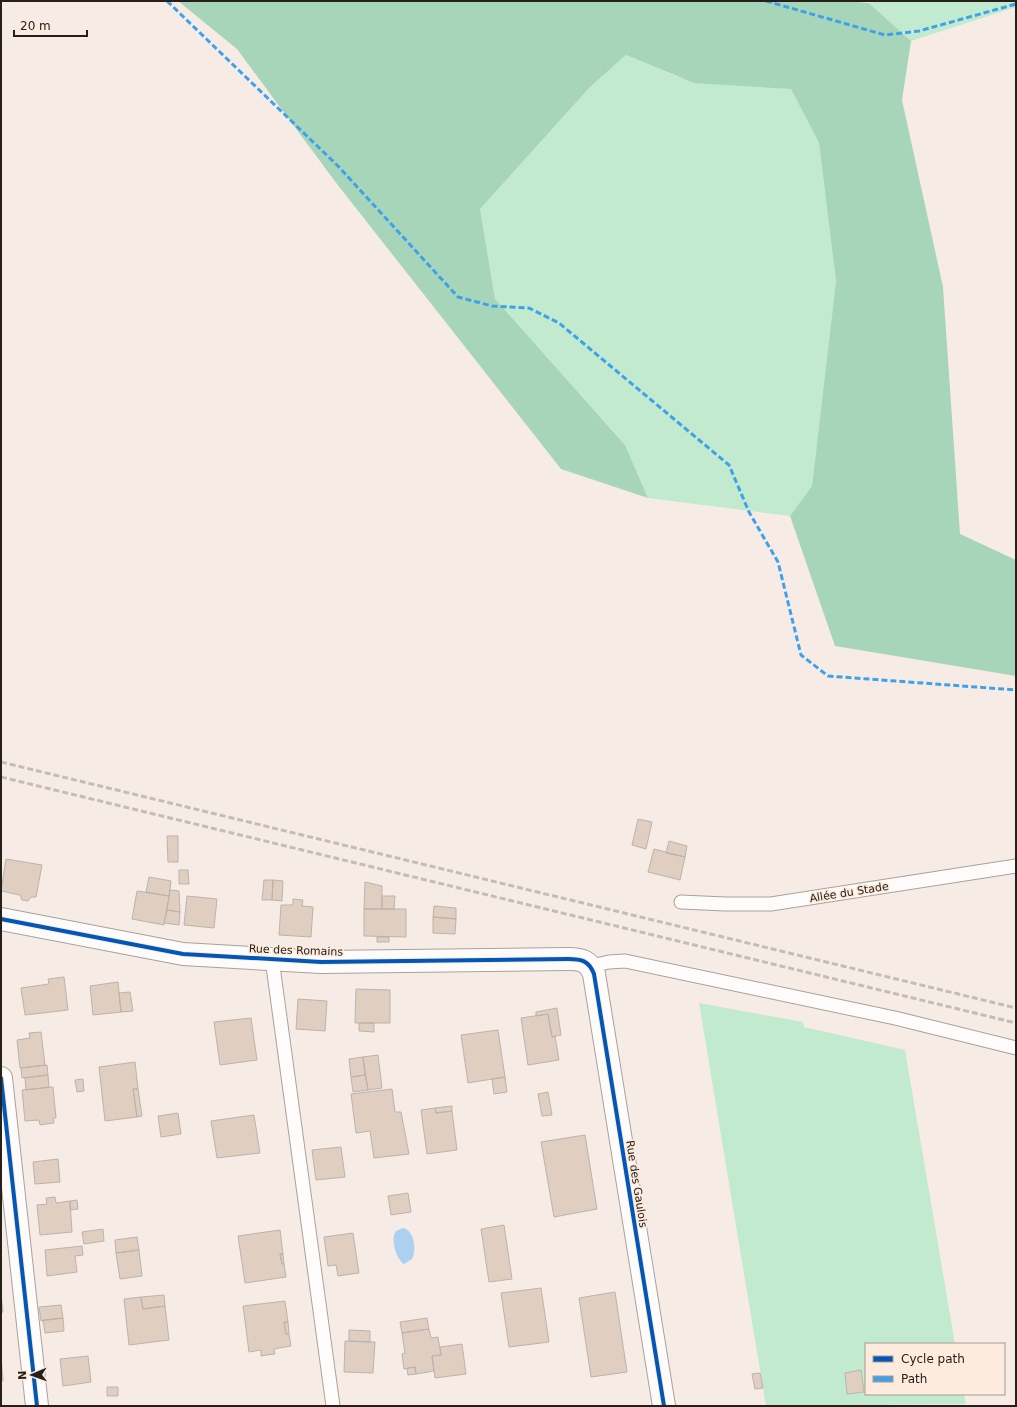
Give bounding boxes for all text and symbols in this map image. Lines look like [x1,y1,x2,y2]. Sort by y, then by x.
scale bar [14,12,87,38]
text: 20 m [20,19,51,33]
street label: Allée du Stade [809,880,890,905]
street label: Rue des Romains [249,942,344,959]
street label: Rue des Gaulois [623,1140,650,1229]
legend [865,1343,1005,1395]
text: Cycle path [901,1352,965,1366]
north arrow [12,1355,52,1395]
text: N [16,1370,29,1380]
text: Path [901,1372,927,1386]

